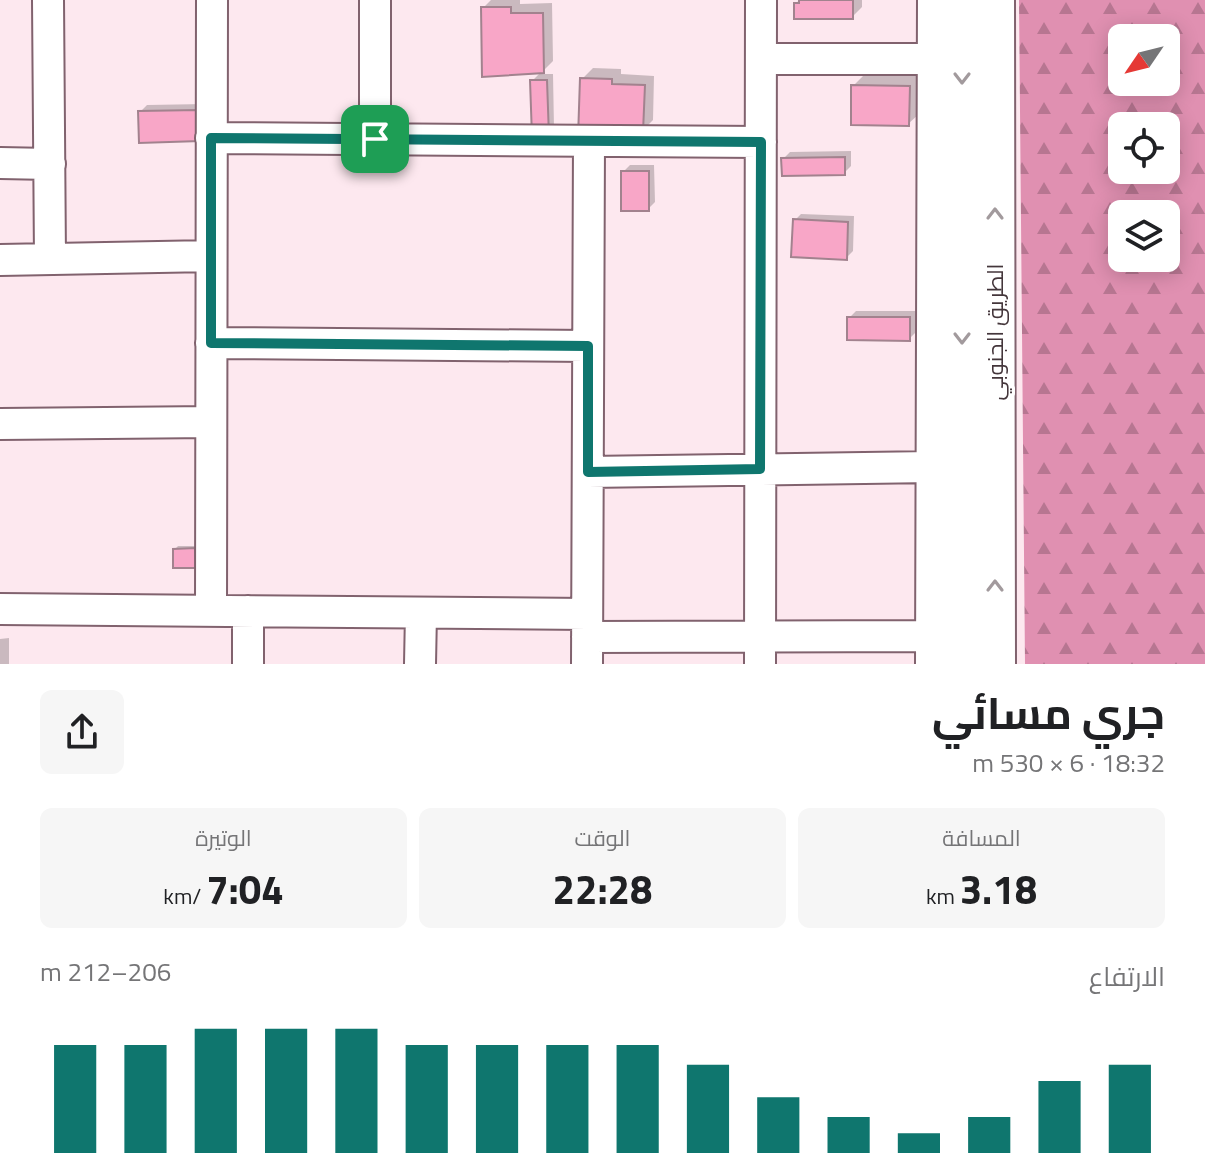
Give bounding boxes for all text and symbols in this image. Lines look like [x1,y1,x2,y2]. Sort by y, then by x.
north arrow [1108,24,1180,96]
map controls [1108,24,1180,272]
one-way arrow [953,72,971,85]
pin [341,105,409,173]
button: locate [1108,112,1180,184]
icon: arrive [353,117,397,161]
button: layers [1108,200,1180,272]
one-way arrow [986,207,1004,220]
street label: الطريق الجنوبي [978,264,1012,400]
one-way arrow [953,332,971,345]
one-way arrow [986,579,1004,592]
text: جري مسائي [932,679,1165,746]
button: share [40,690,124,774]
text: 18:32 · 6 × 530 m [972,743,1165,782]
text: الوتيرة [195,821,252,855]
text: الوقت [574,821,631,855]
text: المسافة [942,821,1021,855]
text: 7:04 [206,859,284,920]
text: 22:28 [553,859,652,920]
text: 3.18 [960,859,1037,920]
text: /km [163,879,206,913]
text: km [926,879,960,913]
text: 206–212 m [40,952,171,991]
text: الارتفاع [1089,957,1165,996]

